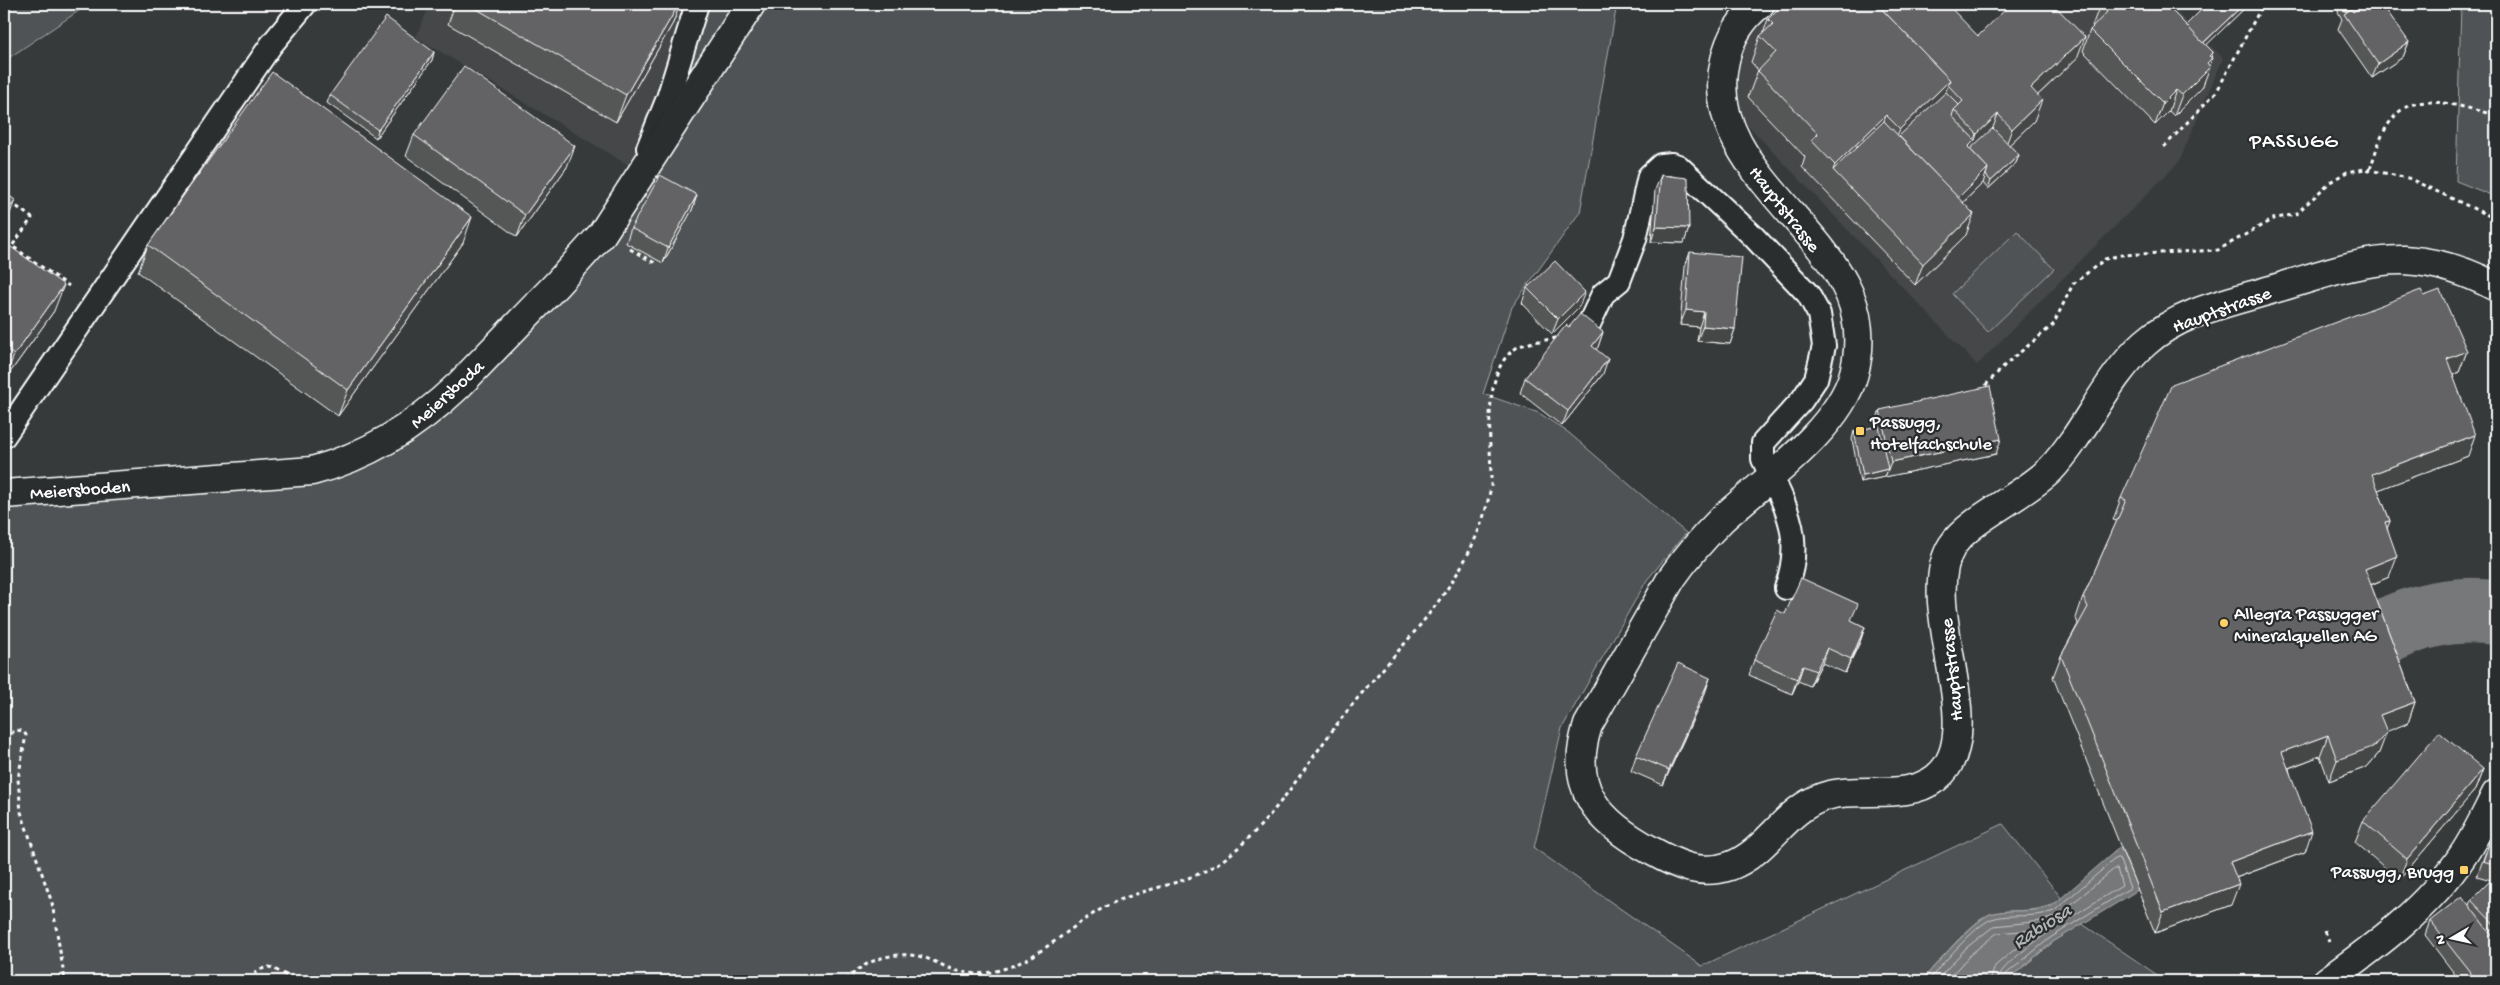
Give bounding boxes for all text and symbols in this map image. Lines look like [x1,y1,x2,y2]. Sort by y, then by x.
district label: PASSUGG [2248,131,2339,156]
street label: Hauptstrasse [1742,162,1824,258]
street label: Hauptstrasse [2170,283,2275,340]
street label: Meiersboda [406,355,491,435]
place label: Passugg, Hotelfachschule [1869,412,1992,457]
marker: Passugg, Hotelfachschule [1854,425,1866,437]
street label: Meiersboden [29,477,131,506]
place label: Allegra Passugger Mineralquellen AG [2234,604,2380,649]
street label: Hauptstrasse [1937,617,1970,722]
marker: Allegra Passugger Mineralquellen AG [2218,617,2230,629]
place label: Passugg, Brugg [2330,862,2454,885]
marker: Passugg, Brugg [2458,864,2470,876]
water label: Rabiosa [2009,899,2078,955]
north arrow [2428,912,2478,962]
text: N [2433,934,2451,945]

